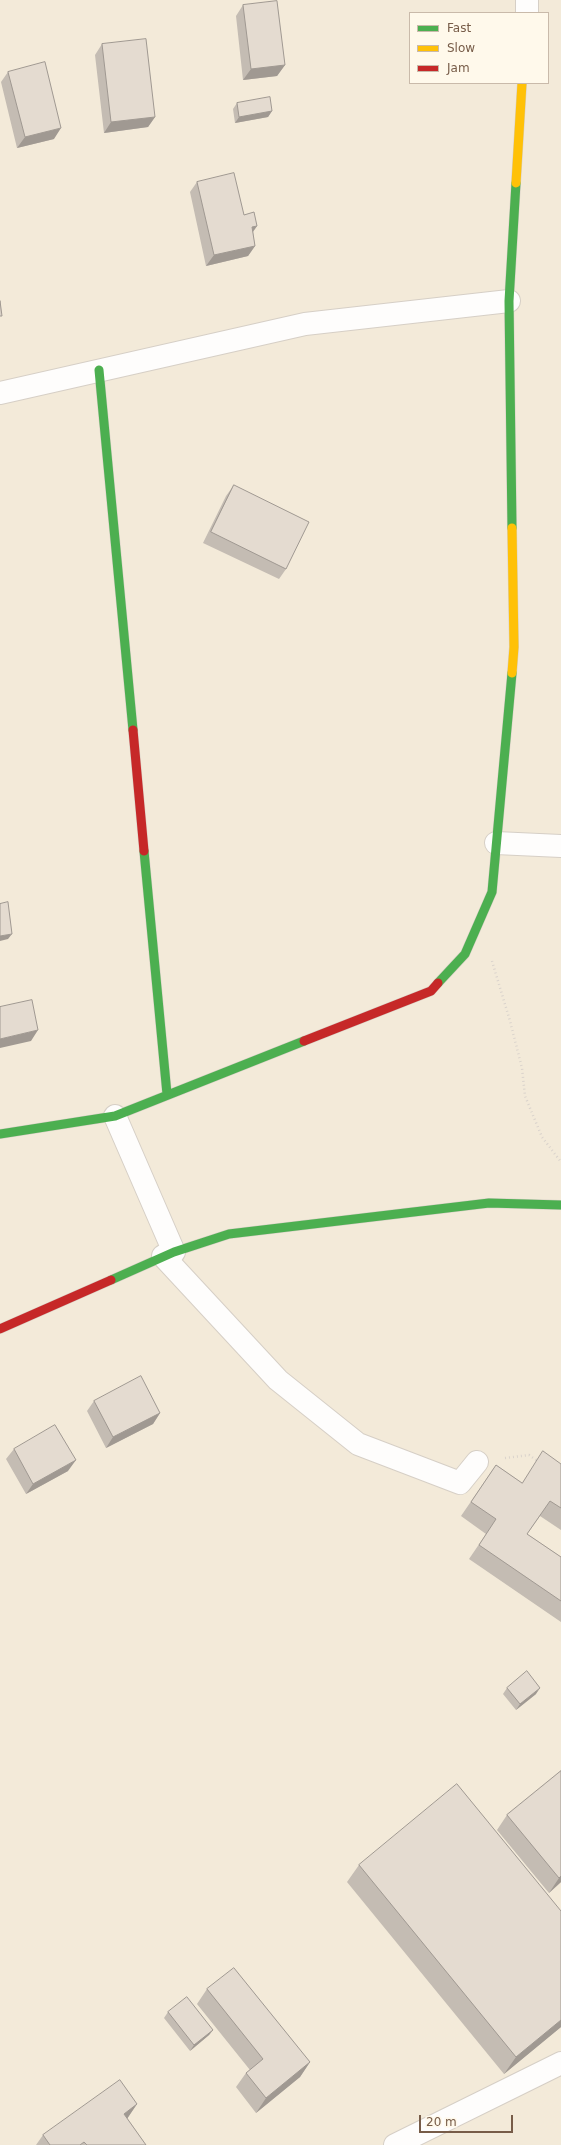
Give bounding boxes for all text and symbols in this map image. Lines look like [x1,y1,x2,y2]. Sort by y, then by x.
legend [409,12,549,84]
text: Fast [447,21,471,35]
text: Slow [447,41,475,55]
text: Jam [447,61,470,75]
scale bar [421,2107,515,2133]
text: 20 m [426,2115,457,2129]

